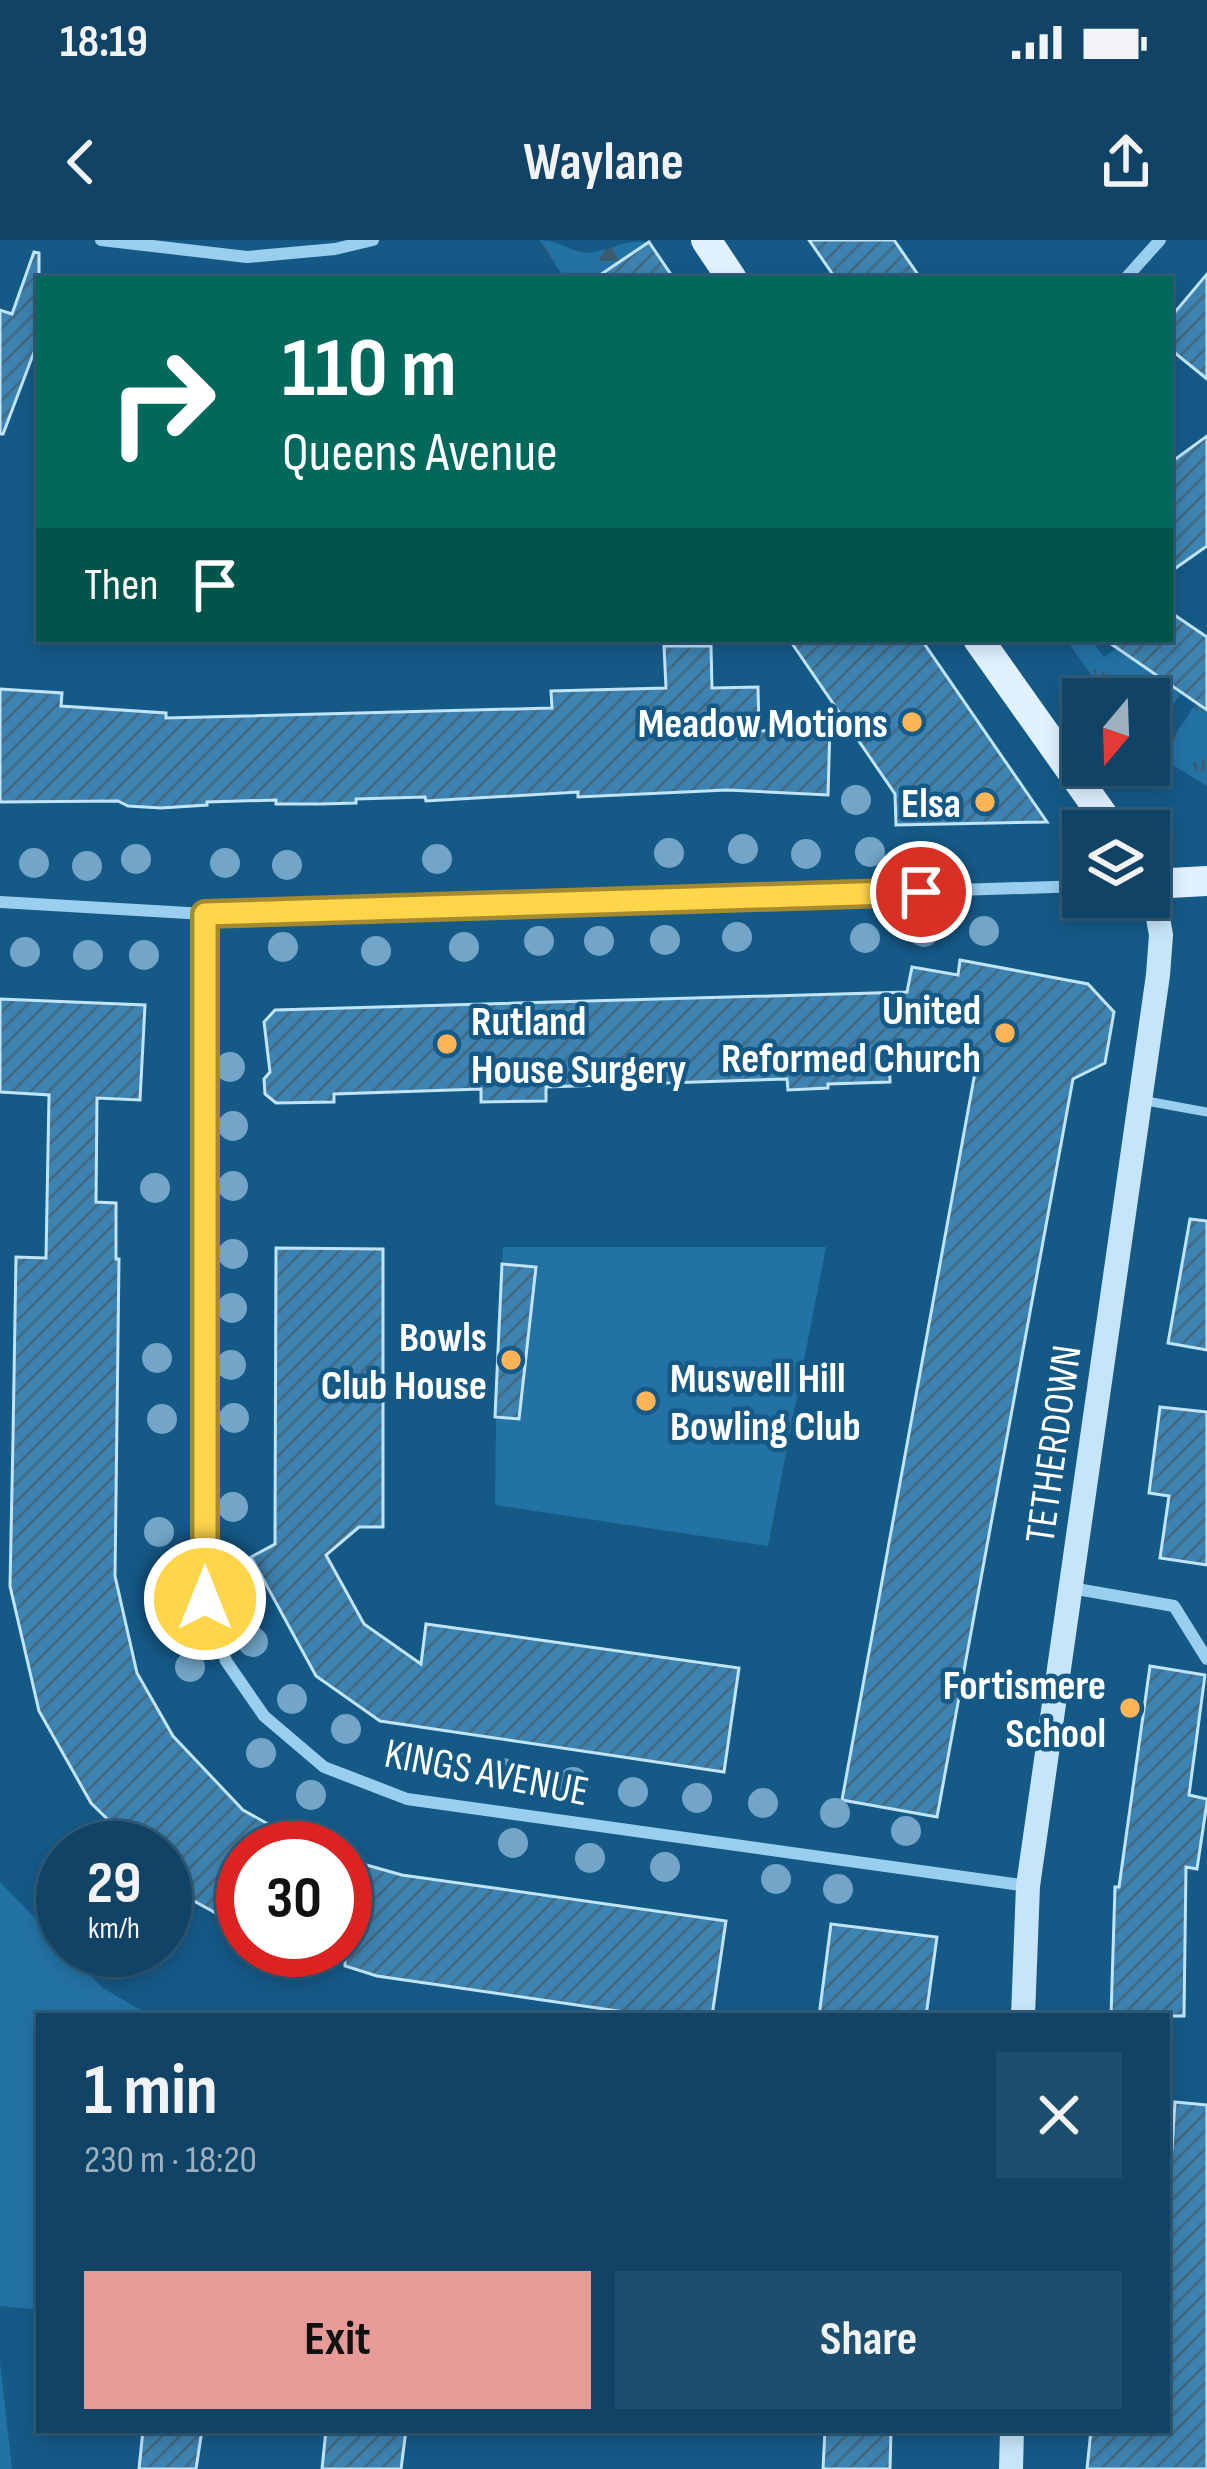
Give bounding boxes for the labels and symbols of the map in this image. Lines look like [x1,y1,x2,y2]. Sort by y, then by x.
north arrow [1062,678,1170,786]
place label: Meadow Motions [638,699,888,750]
marker: Meadow Motions [899,709,925,735]
place label: Elsa [901,779,961,830]
marker: Elsa [972,789,998,815]
pin [870,841,972,943]
place label: United Reformed Church [721,986,981,1085]
place label: Rutland House Surgery [471,997,686,1096]
marker: United Reformed Church [992,1020,1018,1046]
marker: Rutland House Surgery [434,1031,460,1057]
place label: Bowls Club House [321,1313,487,1412]
street label: TETHERDOWN [1015,1342,1094,1547]
marker: Bowls Club House [498,1347,524,1373]
place label: Muswell Hill Bowling Club [670,1354,861,1453]
marker: Muswell Hill Bowling Club [633,1388,659,1414]
position arrow [142,1536,268,1662]
place label: Fortismere School [943,1661,1106,1760]
marker: Fortismere School [1117,1695,1143,1721]
street label: KINGS AVENUE [380,1729,593,1818]
speed limit sign: 30 [216,1821,372,1977]

